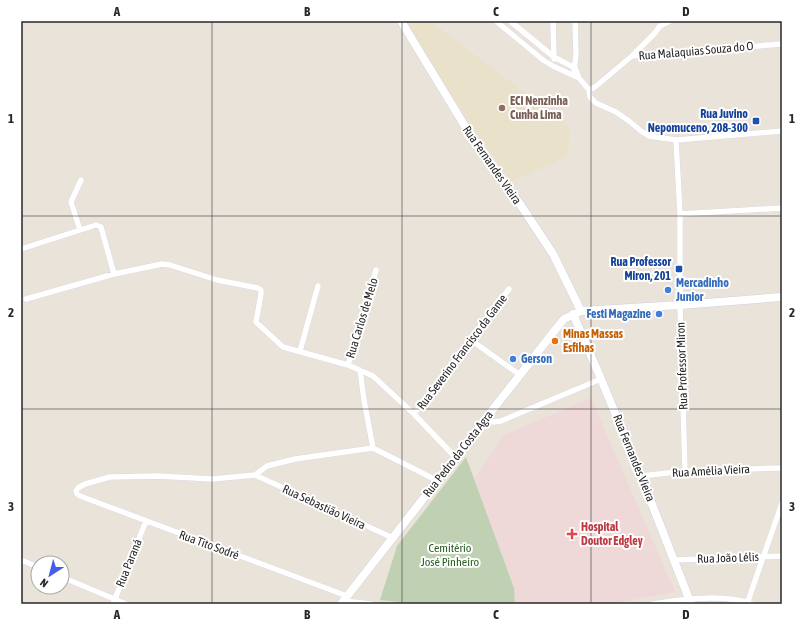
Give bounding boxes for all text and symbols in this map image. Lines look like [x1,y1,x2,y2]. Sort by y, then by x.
text: A [113,4,121,19]
text: B [304,4,311,19]
text: C [493,4,499,19]
text: D [682,4,690,19]
street label: Rua Malaquias Souza do O [638,39,754,63]
place label: ECI Nenzinha Cunha Lima [510,94,568,122]
marker: ECI Nenzinha Cunha Lima [497,103,507,113]
place label: Rua Juvino Nepomuceno, 208-300 [648,107,748,135]
text: 1 [8,111,14,126]
text: 1 [789,111,795,126]
marker: Rua Juvino Nepomuceno, 208-300 [751,116,761,126]
street label: Rua Fernandes Vieira [460,123,524,207]
place label: Rua Professor Miron, 201 [611,255,671,283]
marker: Rua Professor Miron, 201 [674,264,684,274]
street label: Rua Carlos de Melo [343,276,381,360]
place label: Mercadinho Junior [675,276,729,304]
marker: Mercadinho Junior [663,285,673,295]
street label: Rua Severino Francisco da Game [414,292,510,412]
text: 2 [8,305,14,320]
text: 2 [789,305,795,320]
place label: Festi Magazine [586,307,652,321]
marker: Festi Magazine [654,309,664,319]
street label: Rua Professor Miron [673,322,691,410]
place label: Minas Massas Esfihas [563,327,624,355]
marker: Minas Massas Esfihas [550,336,560,346]
place label: Gerson [521,352,552,366]
marker: Gerson [508,354,518,364]
street label: Rua Pedro da Costa Agra [420,408,496,500]
street label: Rua Fernandes Vieira [610,412,658,504]
street label: Rua Amélia Vieira [672,462,750,480]
street label: Rua Sebastião Vieira [280,482,368,532]
text: 3 [8,499,14,514]
text: 3 [789,499,795,514]
place label: Hospital Doutor Edgley [581,520,643,548]
street label: Rua Tito Sodré [177,528,241,562]
marker: Hospital Doutor Edgley [566,528,578,540]
street label: Rua Paraná [113,537,145,589]
park label: Cemitério José Pinheiro [421,541,479,569]
street label: Rua João Lélis [697,550,759,566]
north arrow [30,555,70,595]
text: N [38,576,50,590]
text: A [113,607,121,622]
text: B [304,607,311,622]
text: C [493,607,499,622]
text: D [682,607,690,622]

